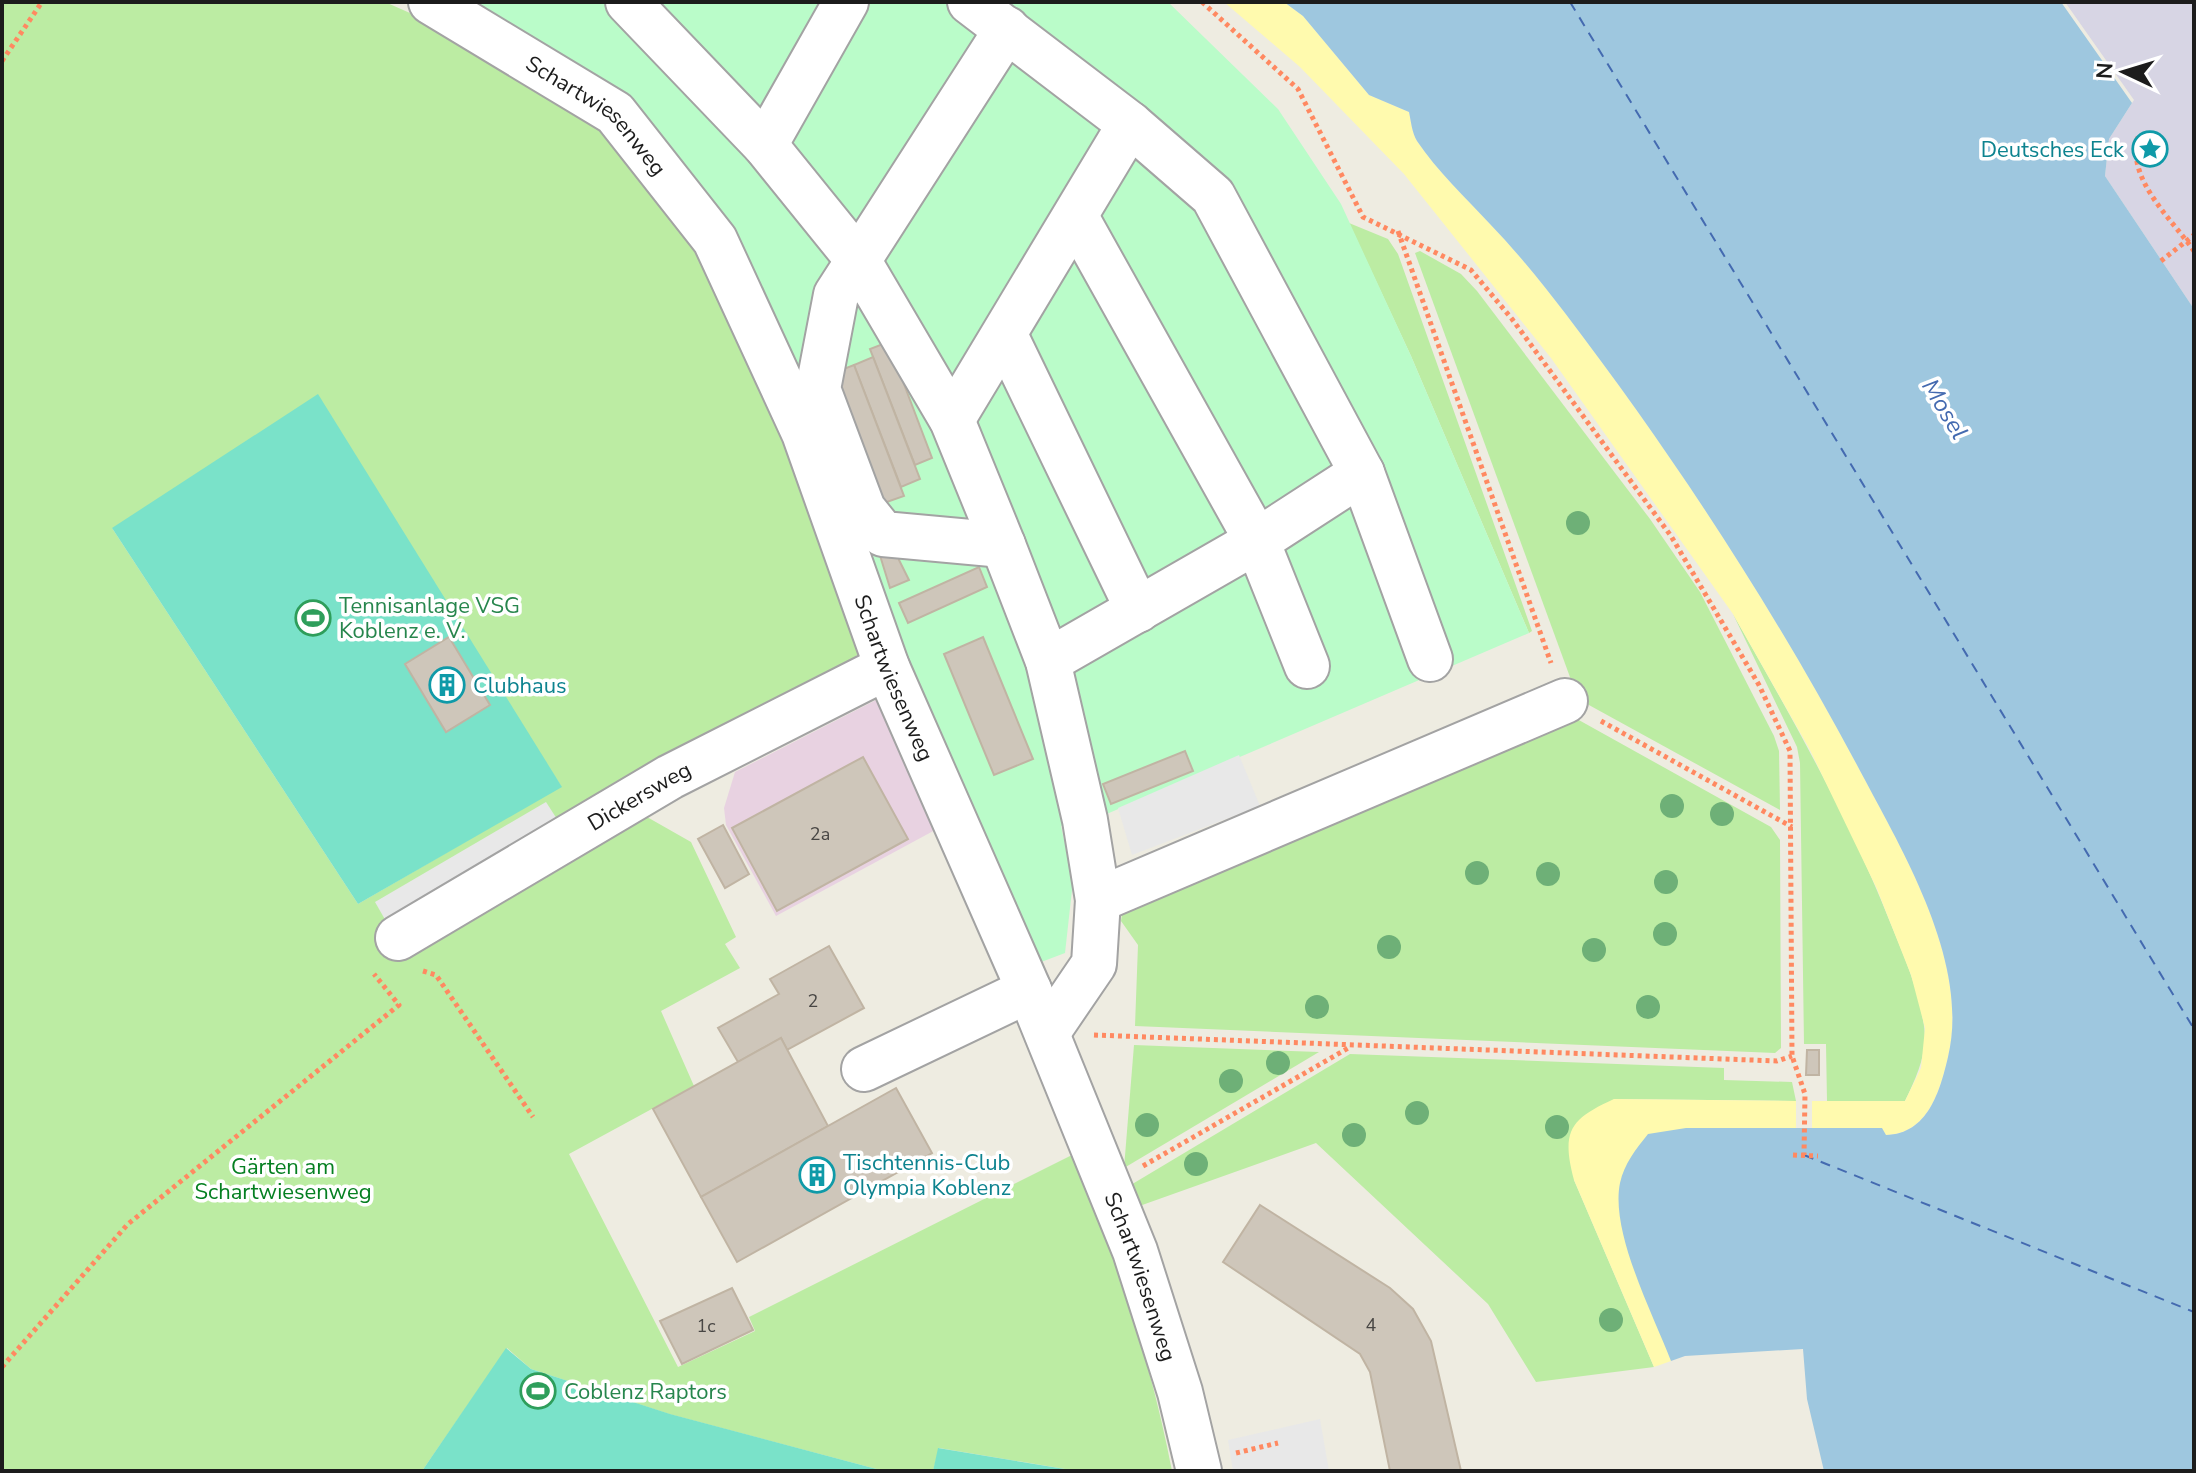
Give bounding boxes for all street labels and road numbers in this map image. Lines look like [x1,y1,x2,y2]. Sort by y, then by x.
street label: Schartwiesenweg [520,49,673,182]
street label: Schartwiesenweg [847,591,941,766]
street label: Dickersweg [582,755,696,838]
street label: Schartwiesenweg [1097,1188,1183,1365]

